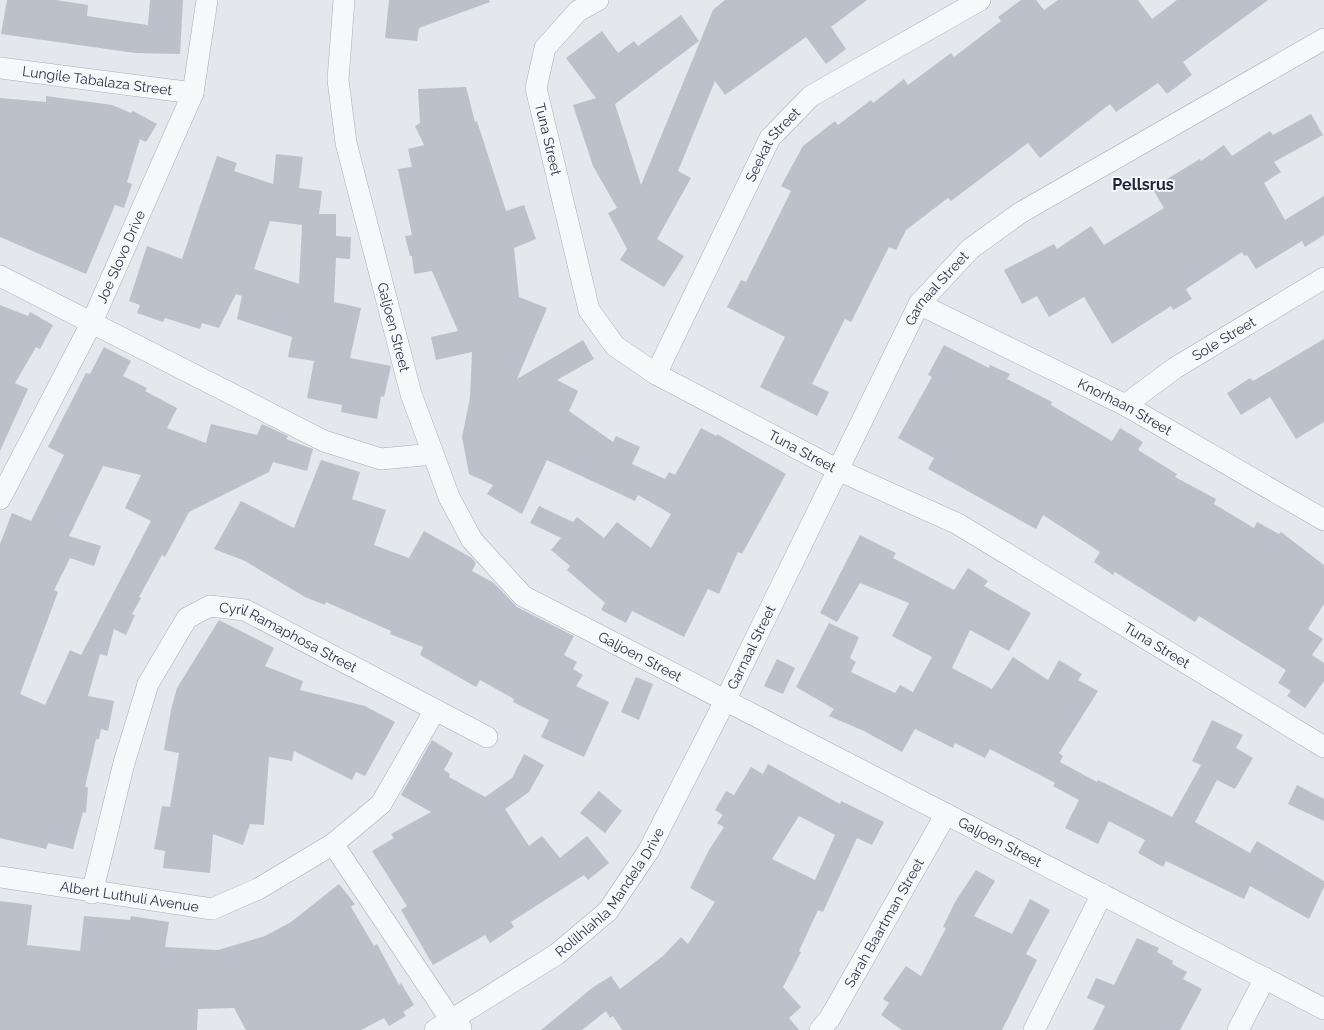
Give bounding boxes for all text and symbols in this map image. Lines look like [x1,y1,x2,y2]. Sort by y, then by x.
street label: Lungile Tabalaza Street [21,63,173,98]
street label: Tuna Street [532,101,565,177]
street label: Seekat Street [742,104,803,184]
district label: Pellsrus [1112,175,1174,194]
street label: Joe Slovo Drive [93,208,148,305]
street label: Garnaal Street [902,248,972,328]
street label: Galjoen Street [374,281,413,374]
street label: Sole Street [1189,313,1259,364]
street label: Knorhaan Street [1075,375,1175,439]
street label: Tuna Street [766,427,839,476]
street label: Cyril Ramaphosa Street [218,599,360,675]
street label: Garnaal Street [724,602,779,692]
street label: Tuna Street [1121,619,1193,671]
street label: Galjoen Street [596,628,685,685]
street label: Galjoen Street [956,814,1045,870]
street label: Rolilhlahla Mandela Drive [552,825,667,960]
street label: Sarah Baartman Street [841,855,927,990]
street label: Albert Luthuli Avenue [59,878,200,915]

